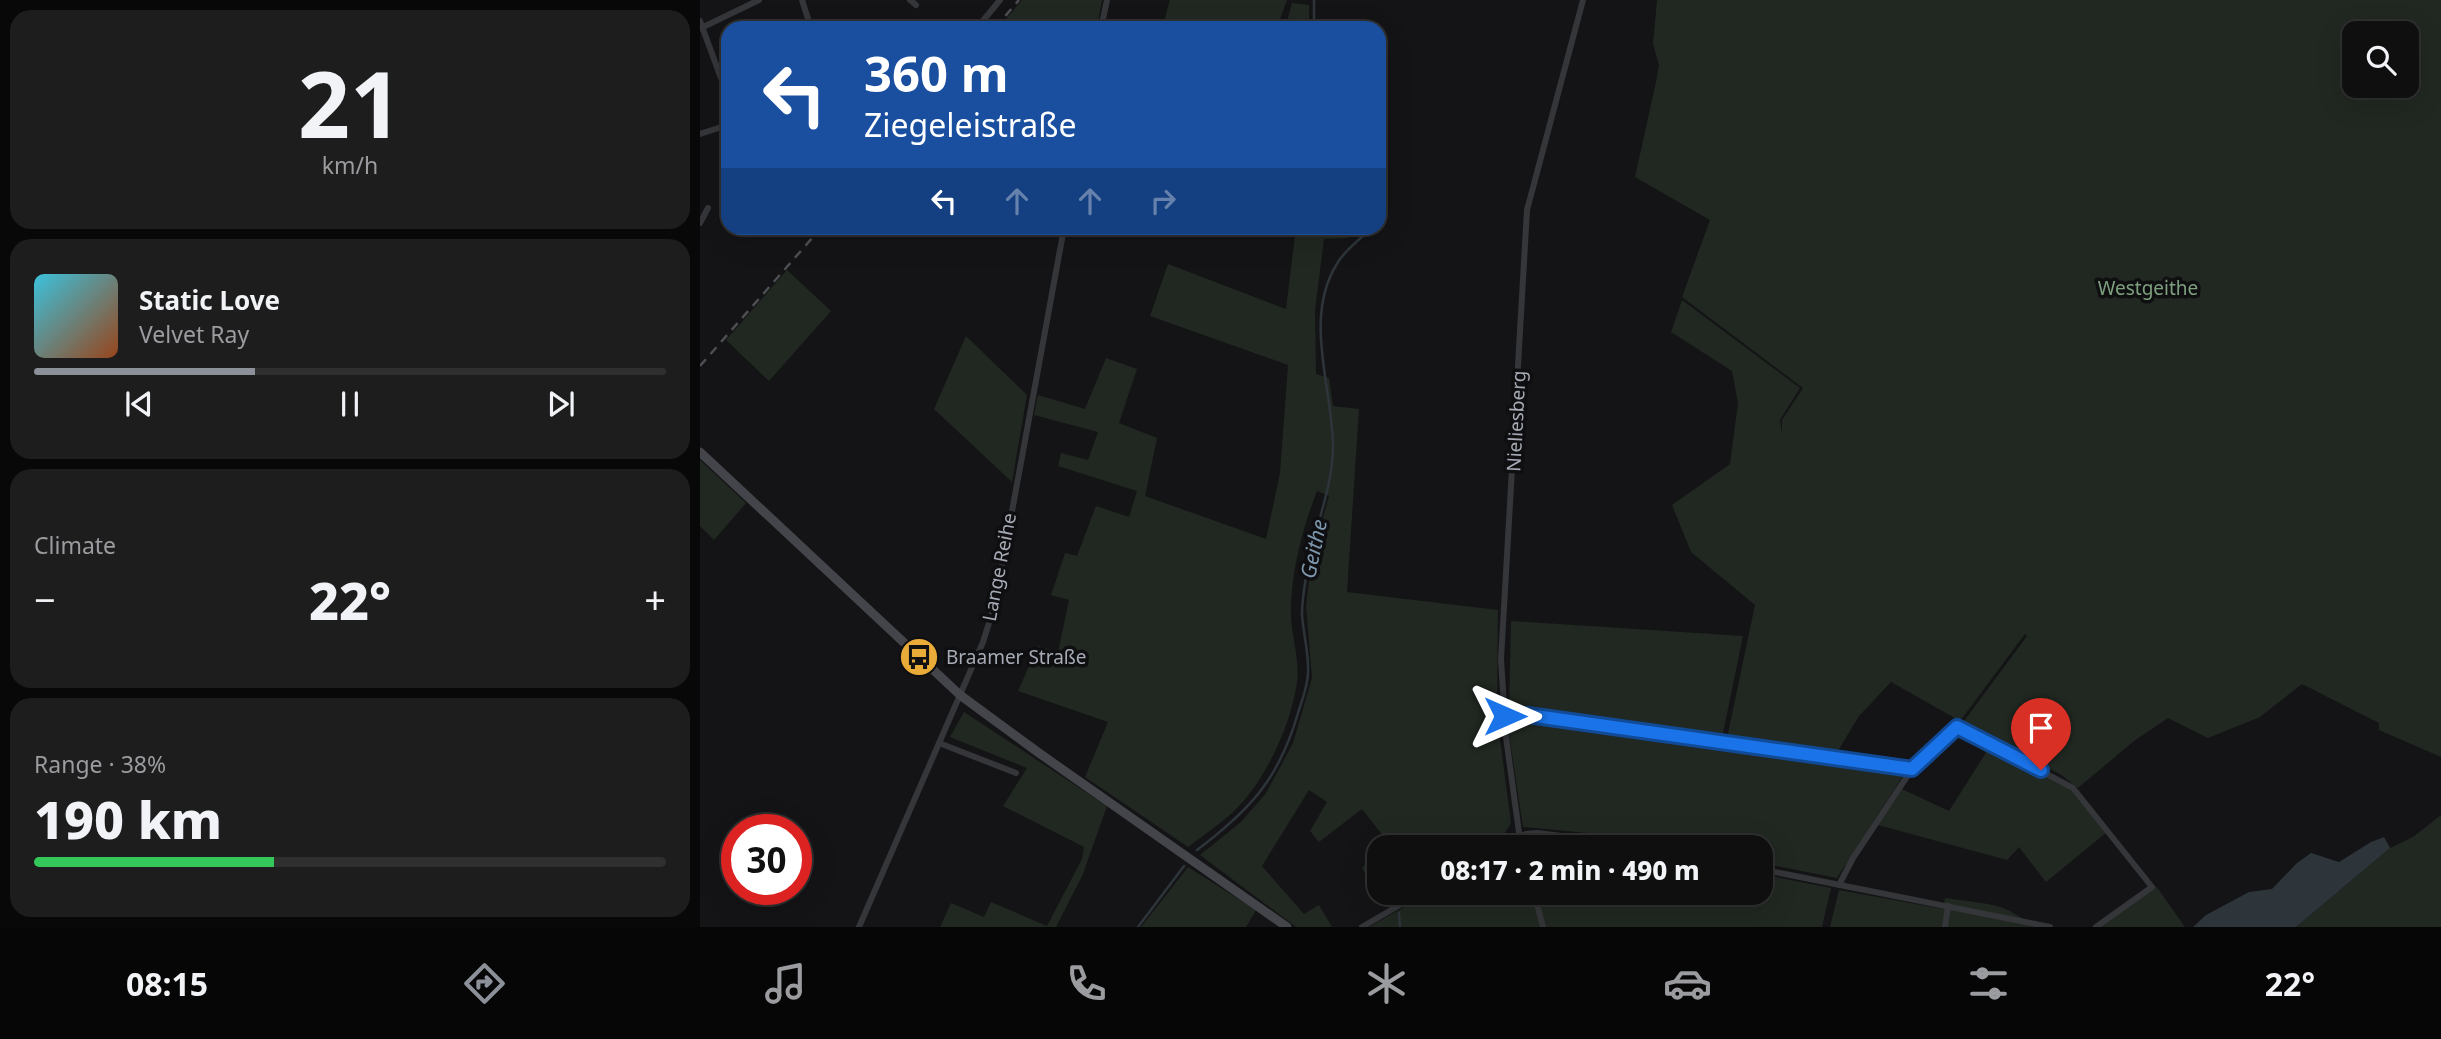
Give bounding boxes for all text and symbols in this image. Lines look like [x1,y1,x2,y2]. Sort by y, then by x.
map controls [2342,21,2419,98]
button: search [2342,21,2419,98]
text: 360 m [864,40,1009,106]
text: 21 [298,41,402,165]
icon: left [749,49,840,140]
text: Ziegeleistraße [864,103,1077,146]
text: km/h [322,149,378,181]
icon: left [925,182,963,220]
icon: ahead [998,182,1036,220]
icon: ahead [1071,182,1109,220]
icon: right [1144,182,1182,220]
park label: Westgeithe [2098,275,2198,301]
text: Static Love [139,282,280,318]
text: Velvet Ray [139,318,249,350]
street label: Nieliesberg [1500,370,1532,472]
icon: previous [120,385,158,423]
icon: pause [331,385,369,423]
icon: next [542,385,580,423]
street label: Lange Reihe [976,511,1022,623]
water label: Geithe [1293,517,1333,581]
text: Climate [34,529,116,561]
text: 22° [309,564,391,635]
text: − [34,573,56,625]
text: + [644,573,666,625]
bus stop icon: Braamer Straße [898,636,940,678]
place label: Braamer Straße [946,644,1087,670]
position arrow [1468,679,1542,753]
pin [2011,698,2071,770]
icon: arrive [2022,709,2060,747]
text: Range · 38% [34,748,166,780]
text: 190 km [34,783,222,854]
speed limit sign: 30 [721,814,812,905]
text: 08:17 · 2 min · 490 m [1440,852,1700,888]
icon: directions [460,959,509,1008]
icon: music [761,959,810,1008]
icon: phone [1062,959,1111,1008]
icon: climate [1362,959,1411,1008]
icon: car [1663,959,1712,1008]
icon: filters [1964,959,2013,1008]
text: 08:15 [126,962,208,1005]
text: 22° [2265,962,2315,1005]

